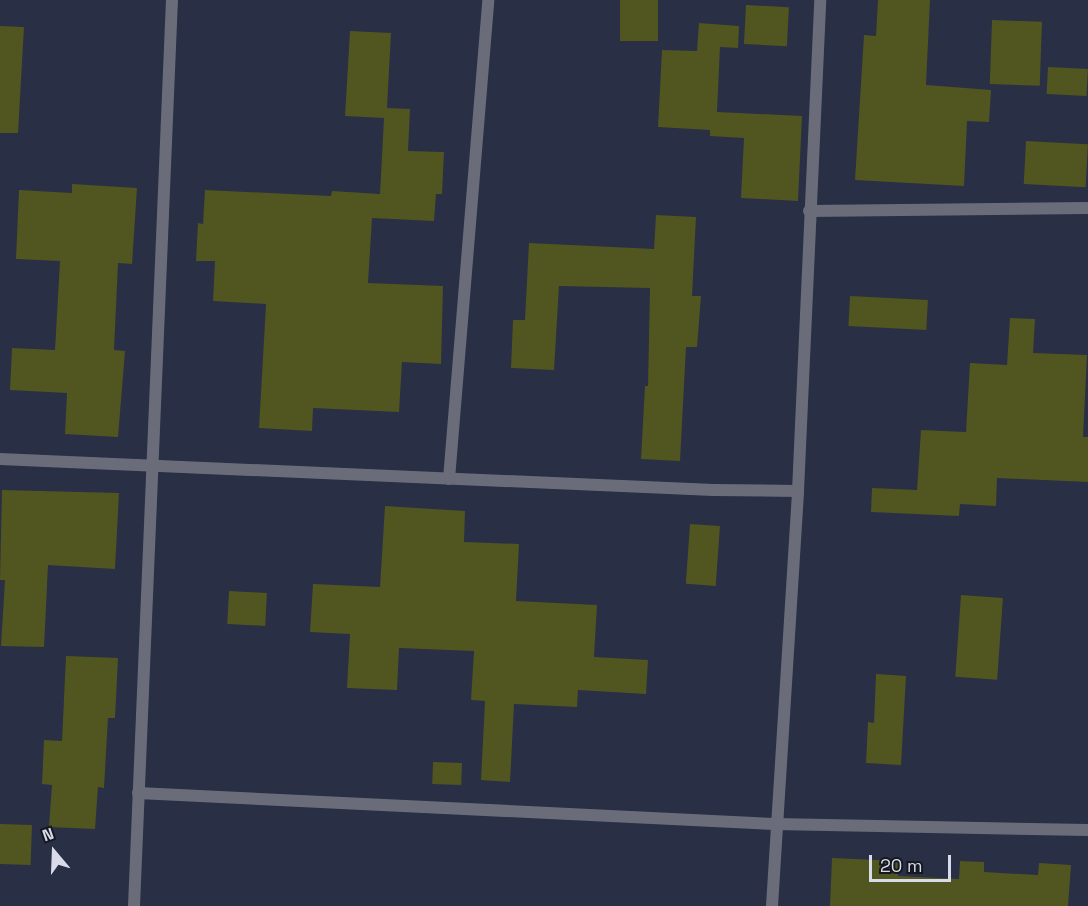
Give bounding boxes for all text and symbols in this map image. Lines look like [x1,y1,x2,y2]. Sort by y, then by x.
north arrow [24,822,84,882]
text: N [39,823,56,846]
scale bar [872,843,954,881]
text: 20 m [880,854,923,877]

